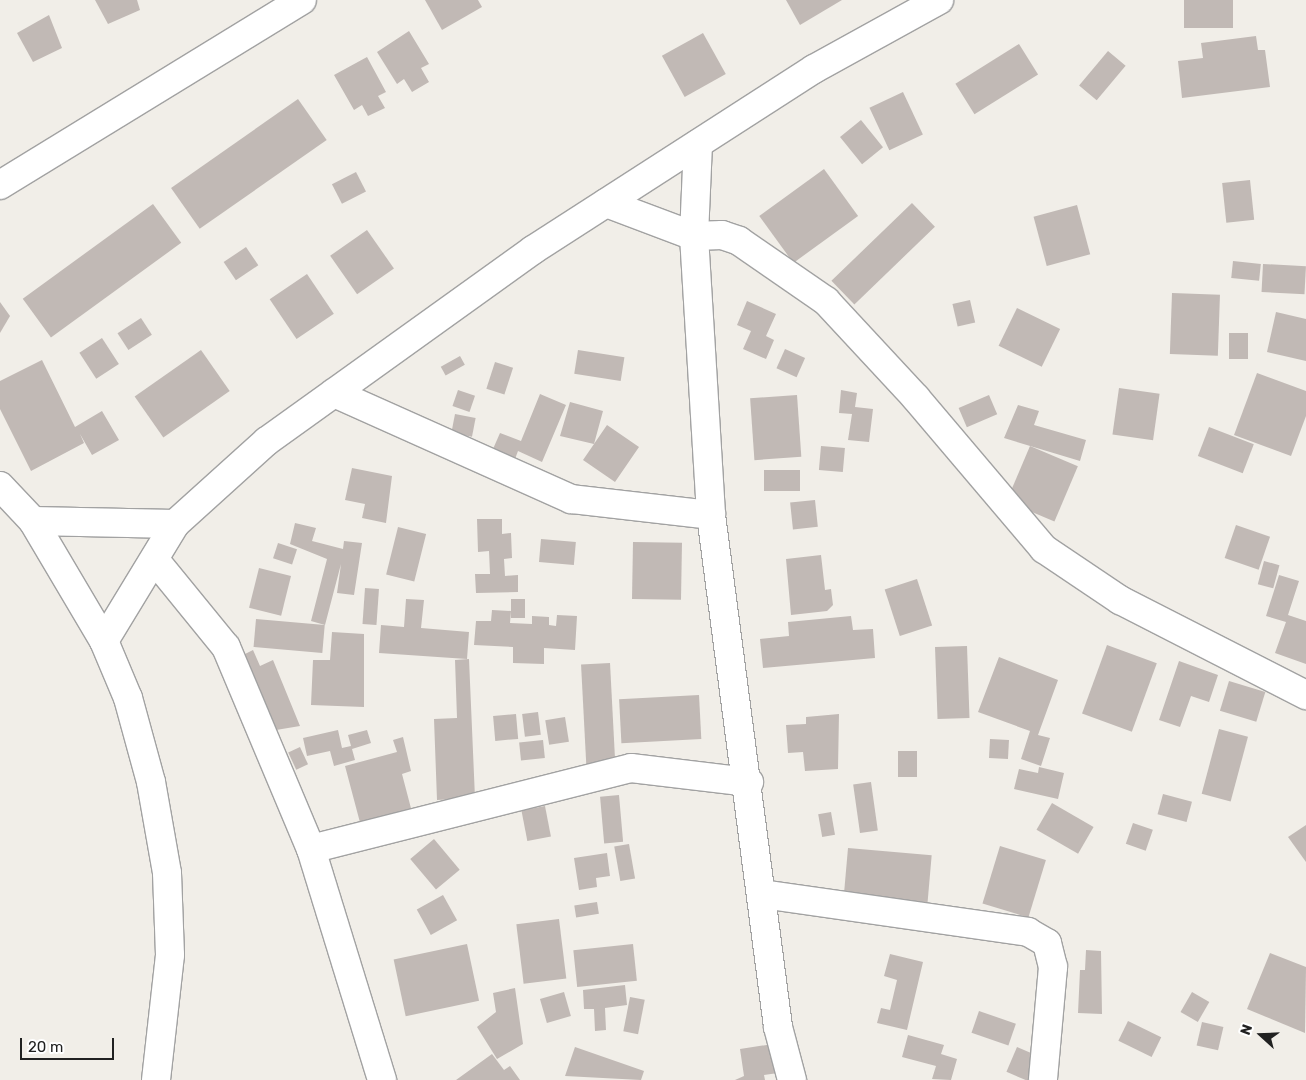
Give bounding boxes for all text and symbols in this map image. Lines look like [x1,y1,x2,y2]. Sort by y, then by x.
north arrow [1236,1010,1286,1060]
text: N [1237,1022,1256,1037]
scale bar [22,1028,116,1060]
text: 20 m [28,1038,63,1056]

